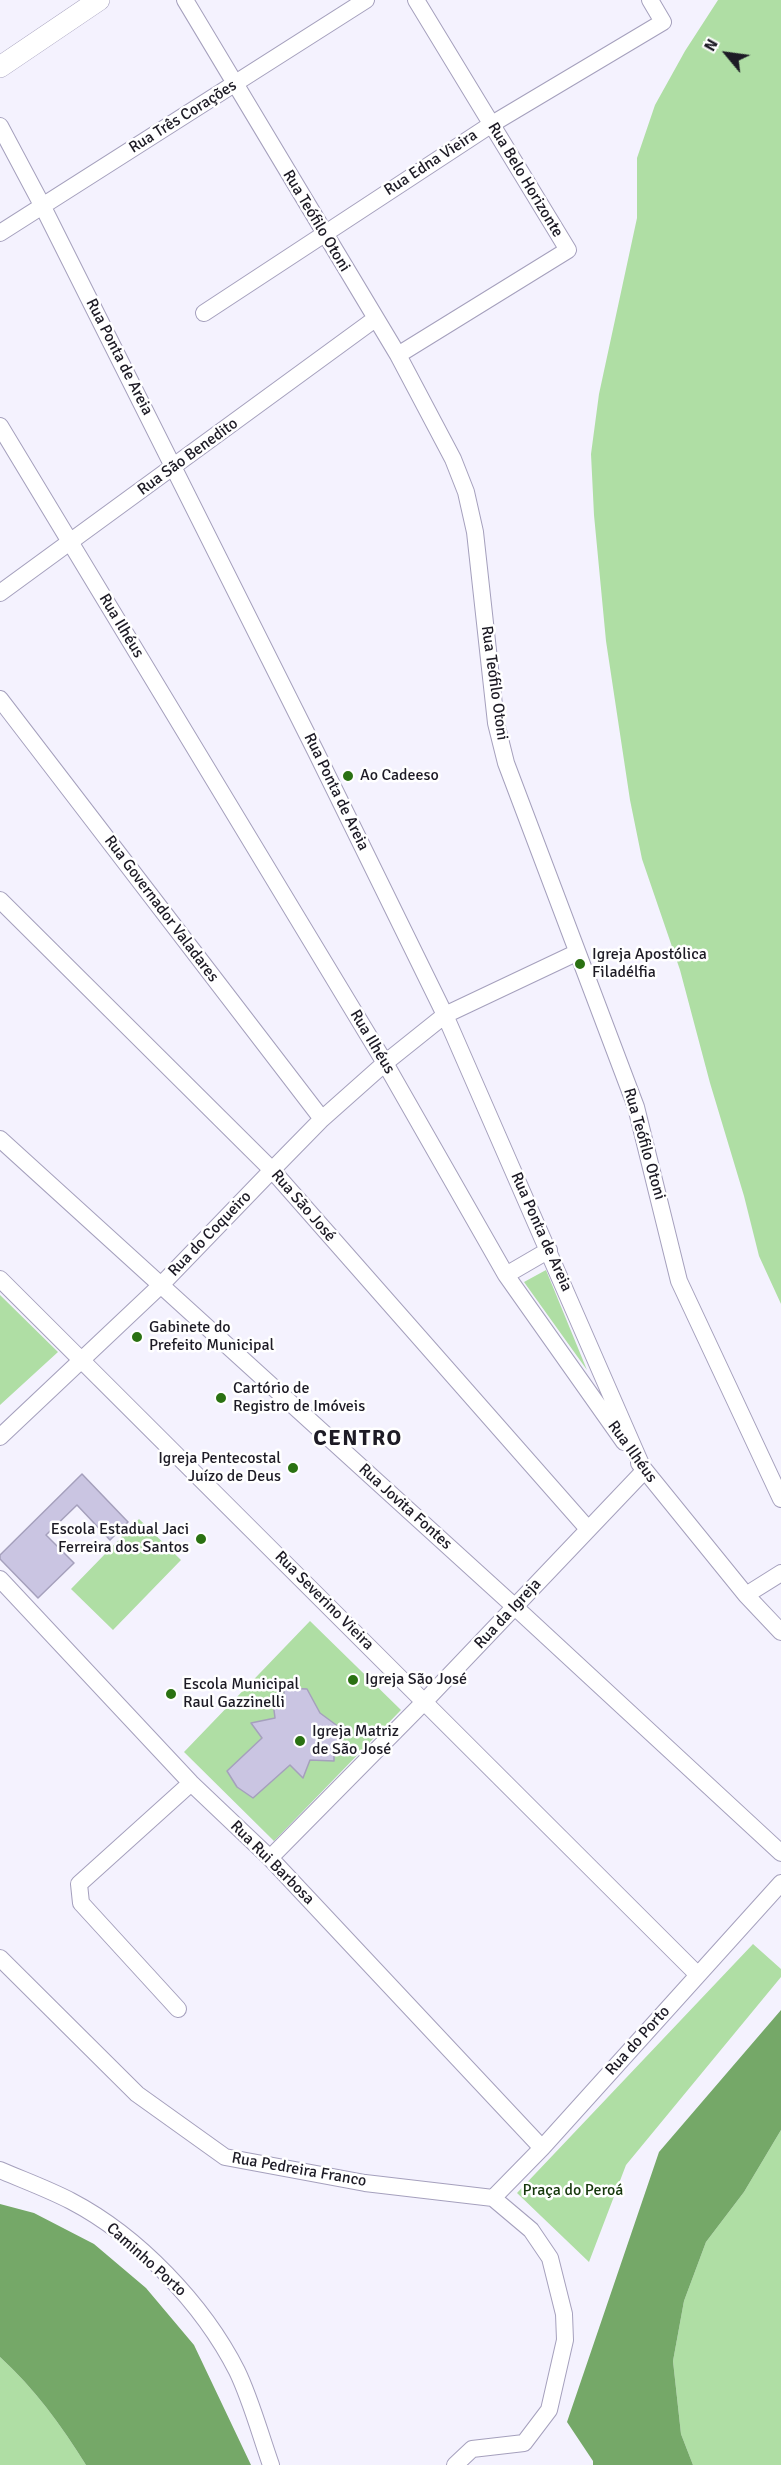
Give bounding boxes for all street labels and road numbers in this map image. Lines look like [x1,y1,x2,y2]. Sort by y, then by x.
street label: Rua Três Corações [126,76,240,158]
street label: Rua Belo Horizonte [483,119,567,241]
street label: Rua Edna Vieira [381,126,481,200]
street label: Rua Teófilo Otoni [278,167,354,275]
street label: Rua Ponta de Areia [81,295,157,419]
street label: Rua São Benedito [134,414,242,500]
street label: Rua Ilhéus [94,590,148,662]
street label: Rua Teófilo Otoni [476,625,512,741]
street label: Rua Ponta de Areia [299,730,373,854]
street label: Rua Governador Valadares [100,832,222,986]
street label: Rua Ilhéus [345,1006,399,1078]
street label: Rua Teófilo Otoni [619,1086,669,1202]
street label: Rua São José [267,1166,339,1246]
street label: Rua Ponta de Areia [506,1169,576,1295]
street label: Rua do Coqueiro [164,1187,256,1281]
street label: Rua Ilhéus [603,1417,661,1487]
street label: Rua Jovita Fontes [354,1460,456,1554]
street label: Rua Severino Vieira [270,1547,378,1655]
street label: Rua da Igreja [471,1575,545,1653]
street label: Rua Rui Barbosa [226,1817,318,1909]
street label: Rua do Porto [602,2002,674,2080]
street label: Rua Pedreira Franco [230,2149,368,2191]
street label: Caminho Porto [102,2219,190,2301]

